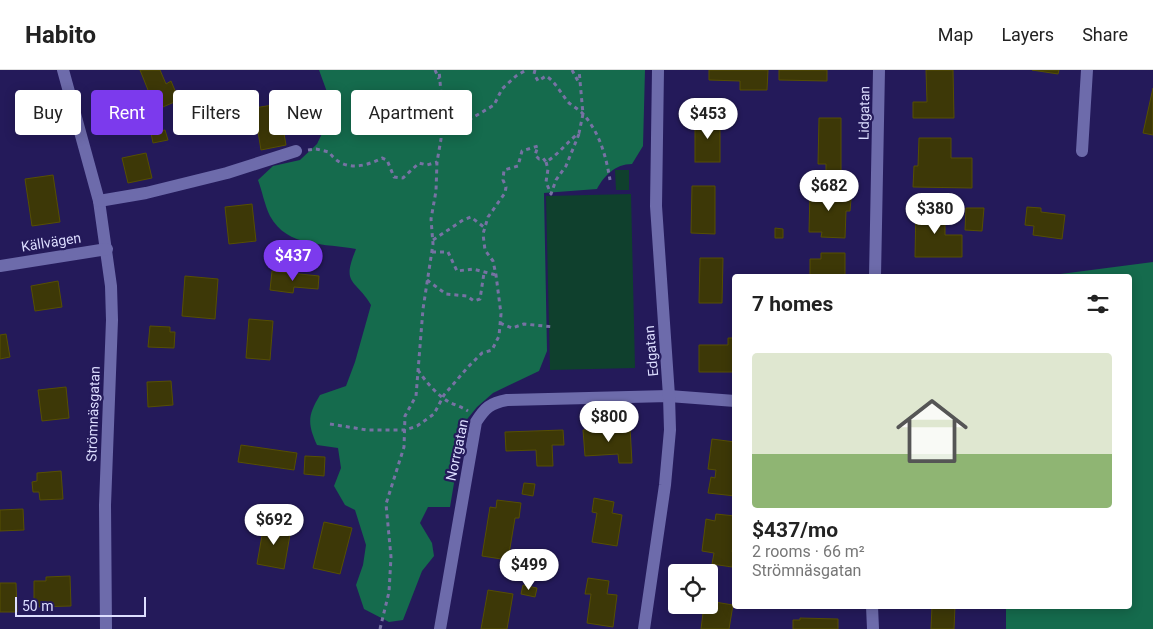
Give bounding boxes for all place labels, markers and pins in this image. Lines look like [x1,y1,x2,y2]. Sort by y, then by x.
pin: $453 [678,98,738,140]
pin: $682 [799,170,859,212]
pin: $380 [905,192,965,235]
pin: $437 [263,240,323,282]
pin: $800 [579,400,639,443]
pin: $692 [244,504,304,546]
pin: $499 [499,548,559,591]

